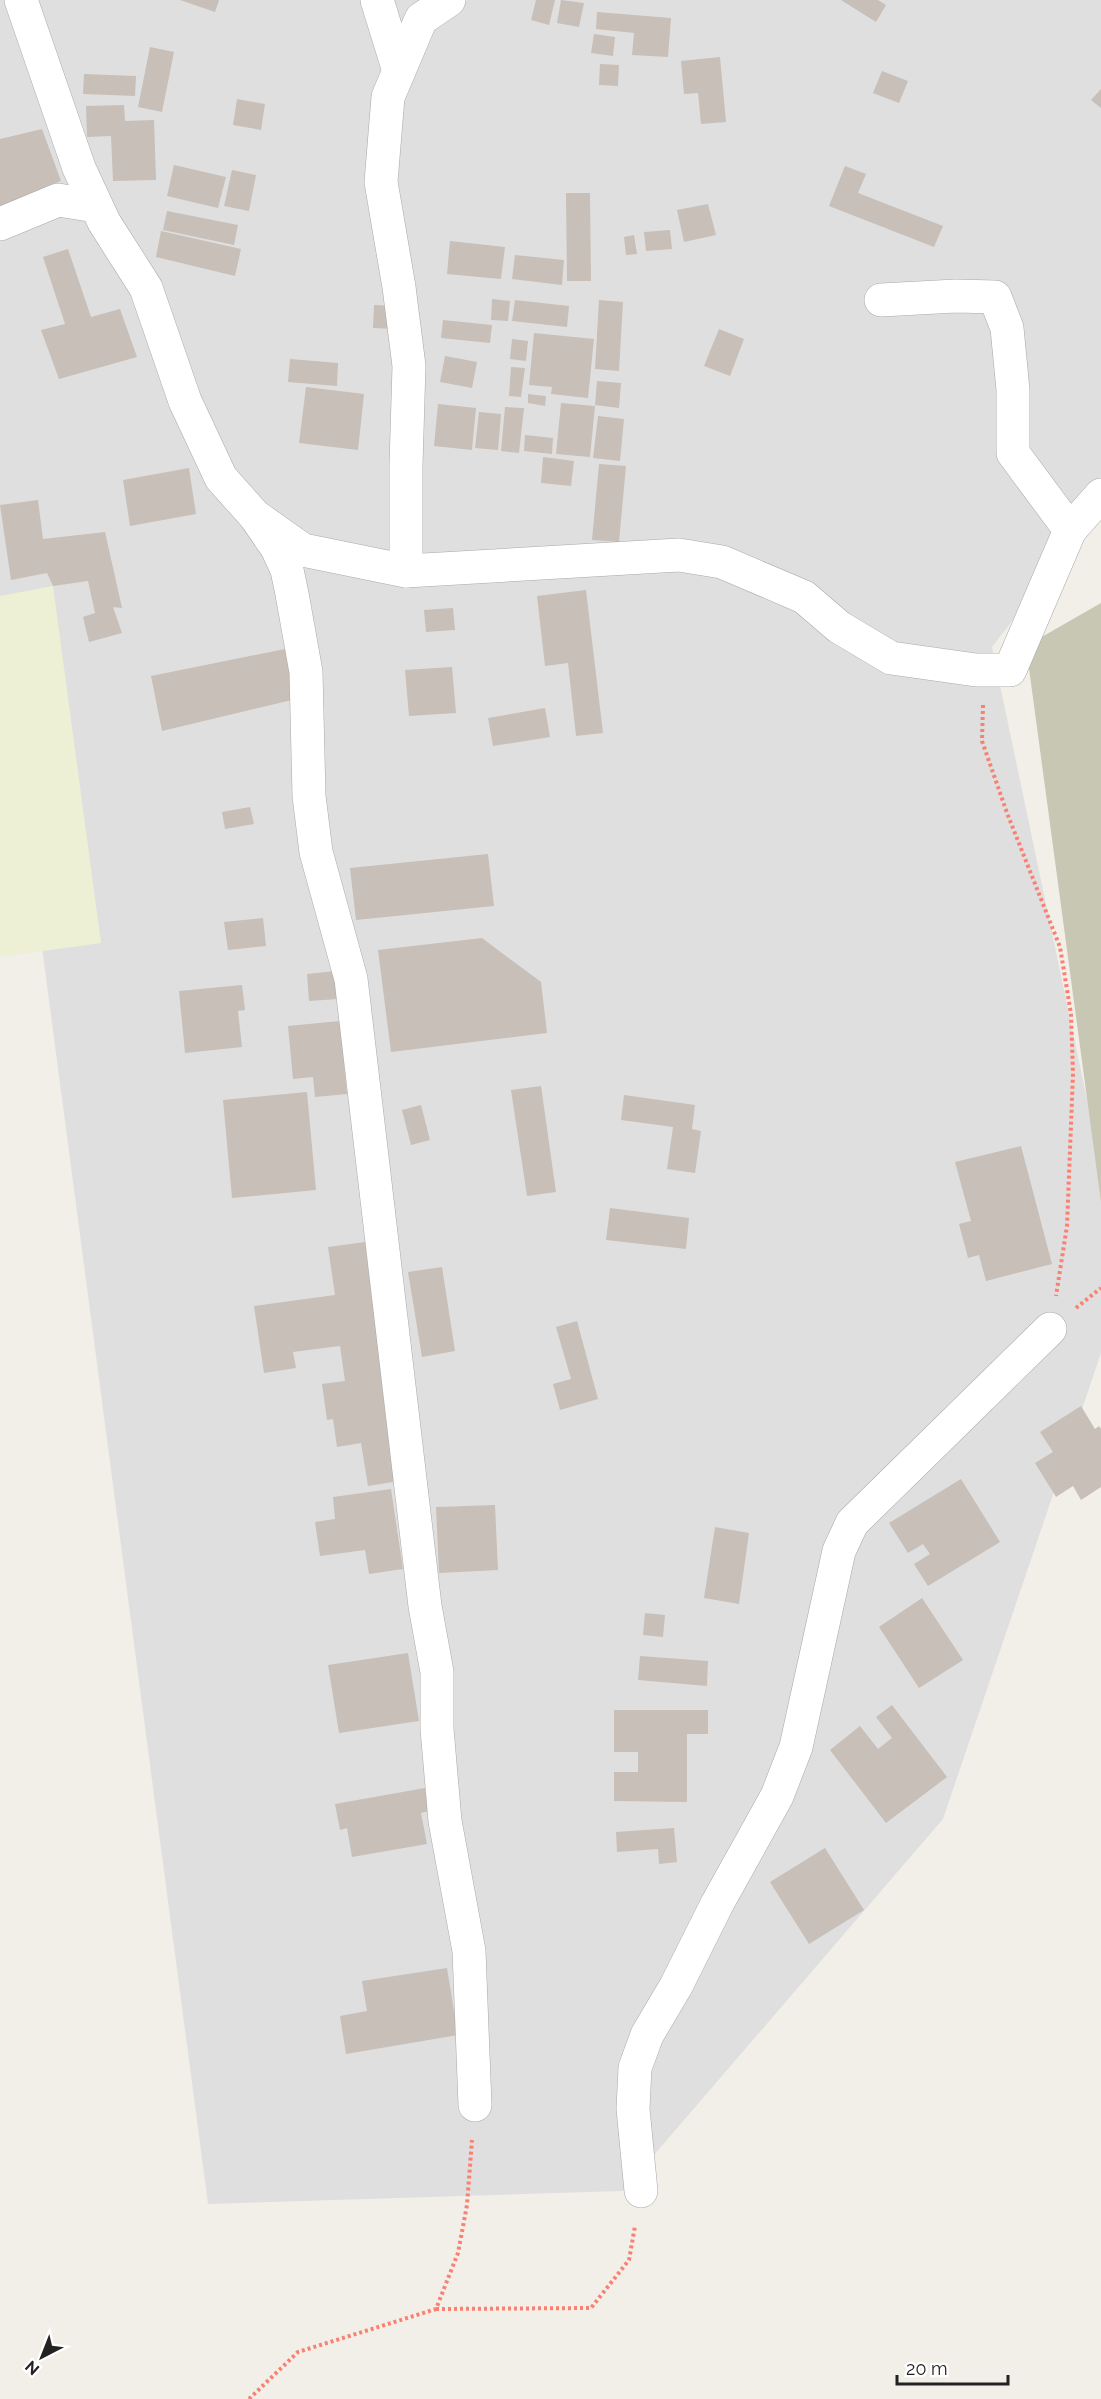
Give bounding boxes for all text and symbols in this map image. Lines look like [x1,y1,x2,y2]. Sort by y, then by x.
north arrow [12,2327,72,2387]
scale bar [897,2348,1008,2386]
text: N [21,2357,43,2379]
text: 20 m [906,2358,948,2379]

